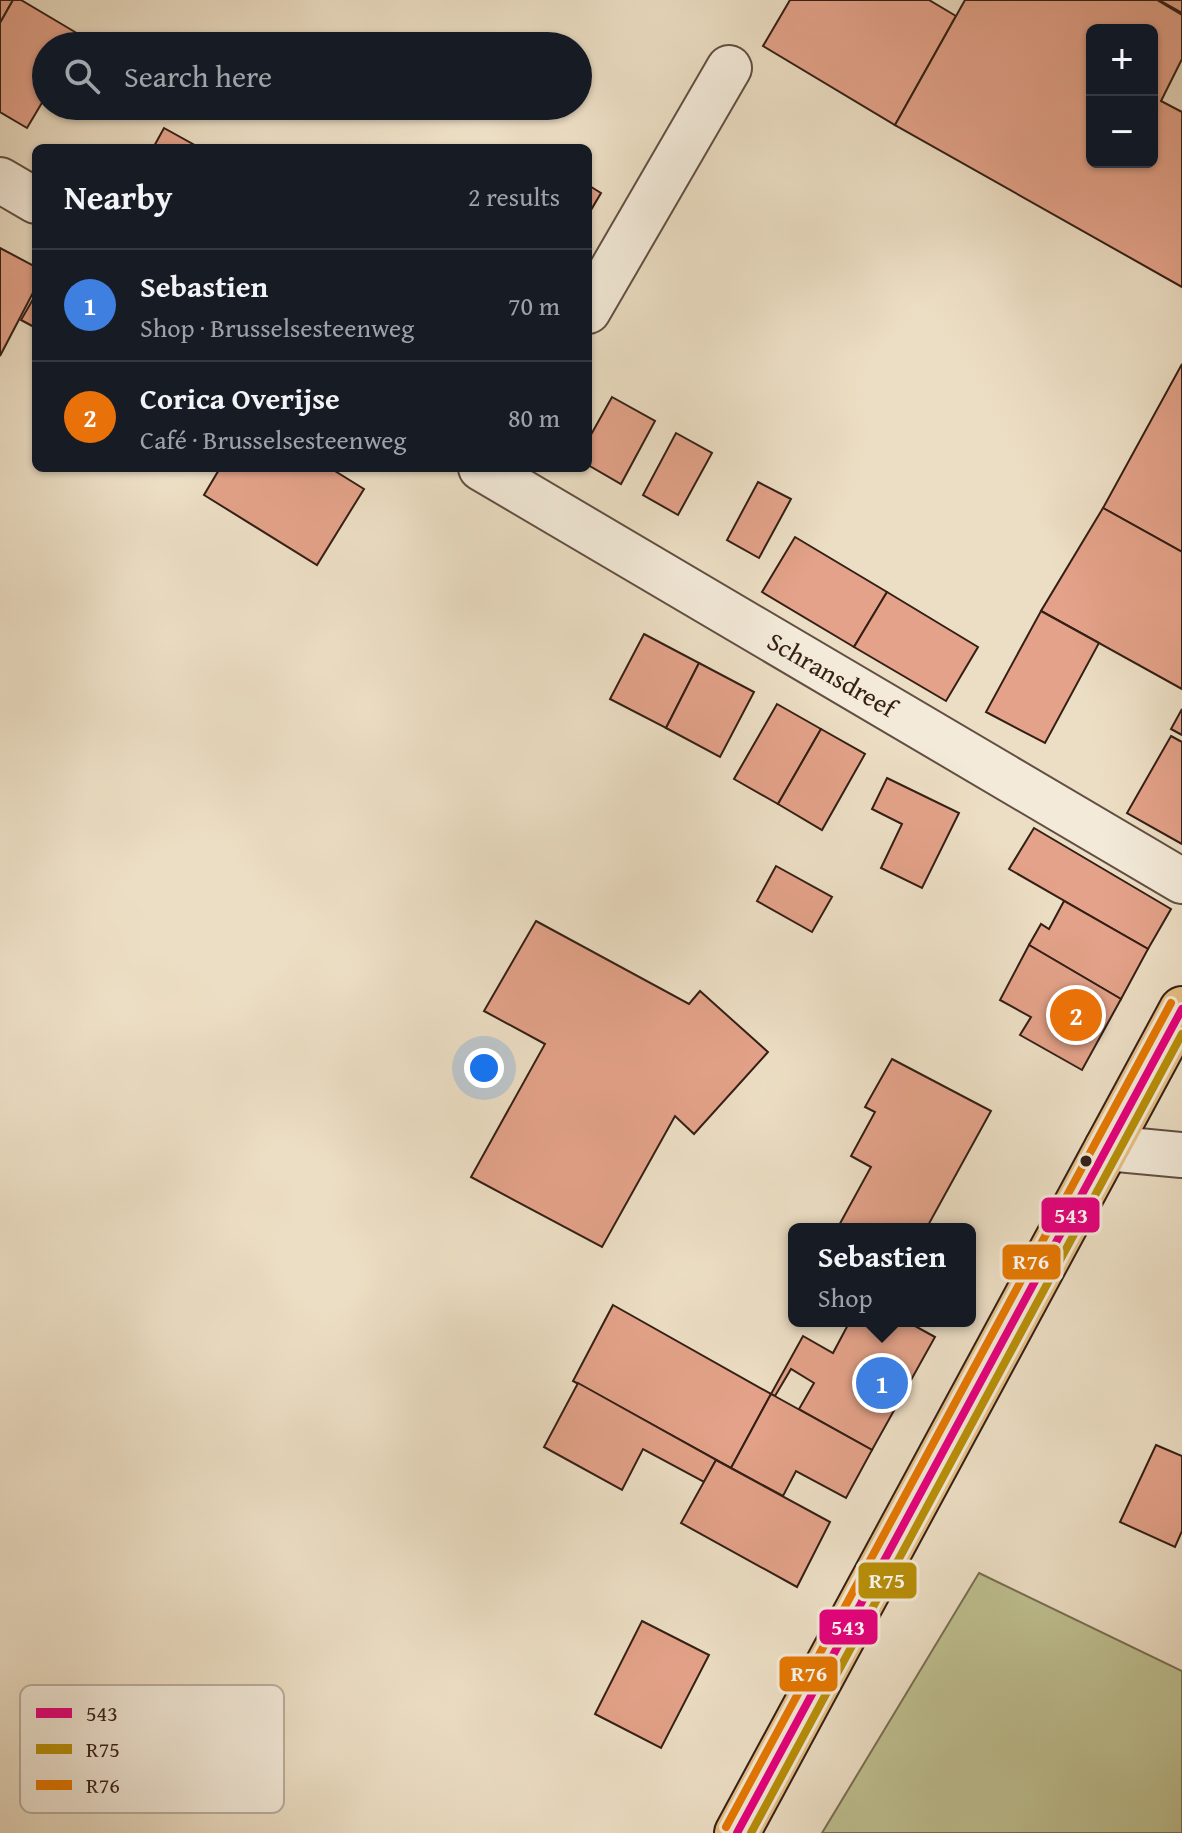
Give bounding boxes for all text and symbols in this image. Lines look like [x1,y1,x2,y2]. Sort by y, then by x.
map controls [1086,24,1158,168]
button: + [1086,24,1158,96]
search box [32,32,592,120]
icon: search [60,54,104,98]
text: Search here [124,54,272,98]
button: − [1086,96,1158,168]
text: Nearby [64,172,173,221]
text: 2 results [468,177,560,216]
text: Sebastien [140,264,268,308]
text: 1 [83,286,97,325]
text: 70 m [508,286,560,325]
text: Shop · Brusselsesteenweg [140,308,414,347]
text: Corica Overijse [140,376,340,420]
text: 2 [83,398,97,437]
text: 80 m [508,398,560,437]
text: Café · Brusselsesteenweg [140,420,407,459]
street label: Schransdreef [760,621,906,728]
pin: 2 [1050,985,1102,1045]
your location [464,1048,504,1088]
unlabelled marker [1078,1153,1094,1169]
line badge: 543 [1040,1196,1101,1234]
text: 543 [1054,1199,1088,1231]
popup [788,1223,976,1327]
text: Sebastien [818,1234,946,1278]
line badge: R76 [1001,1243,1062,1281]
text: R76 [1013,1245,1049,1277]
text: Shop [818,1278,872,1317]
pin: 1 [856,1353,908,1413]
line badge: R75 [857,1561,918,1600]
text: R75 [869,1564,905,1596]
line badge: 543 [818,1608,879,1646]
text: 543 [831,1611,865,1643]
line badge: R76 [778,1655,839,1693]
text: R76 [791,1657,827,1689]
legend [20,1685,284,1813]
text: 543 [86,1697,118,1729]
text: R75 [86,1733,120,1765]
text: R76 [86,1769,120,1801]

